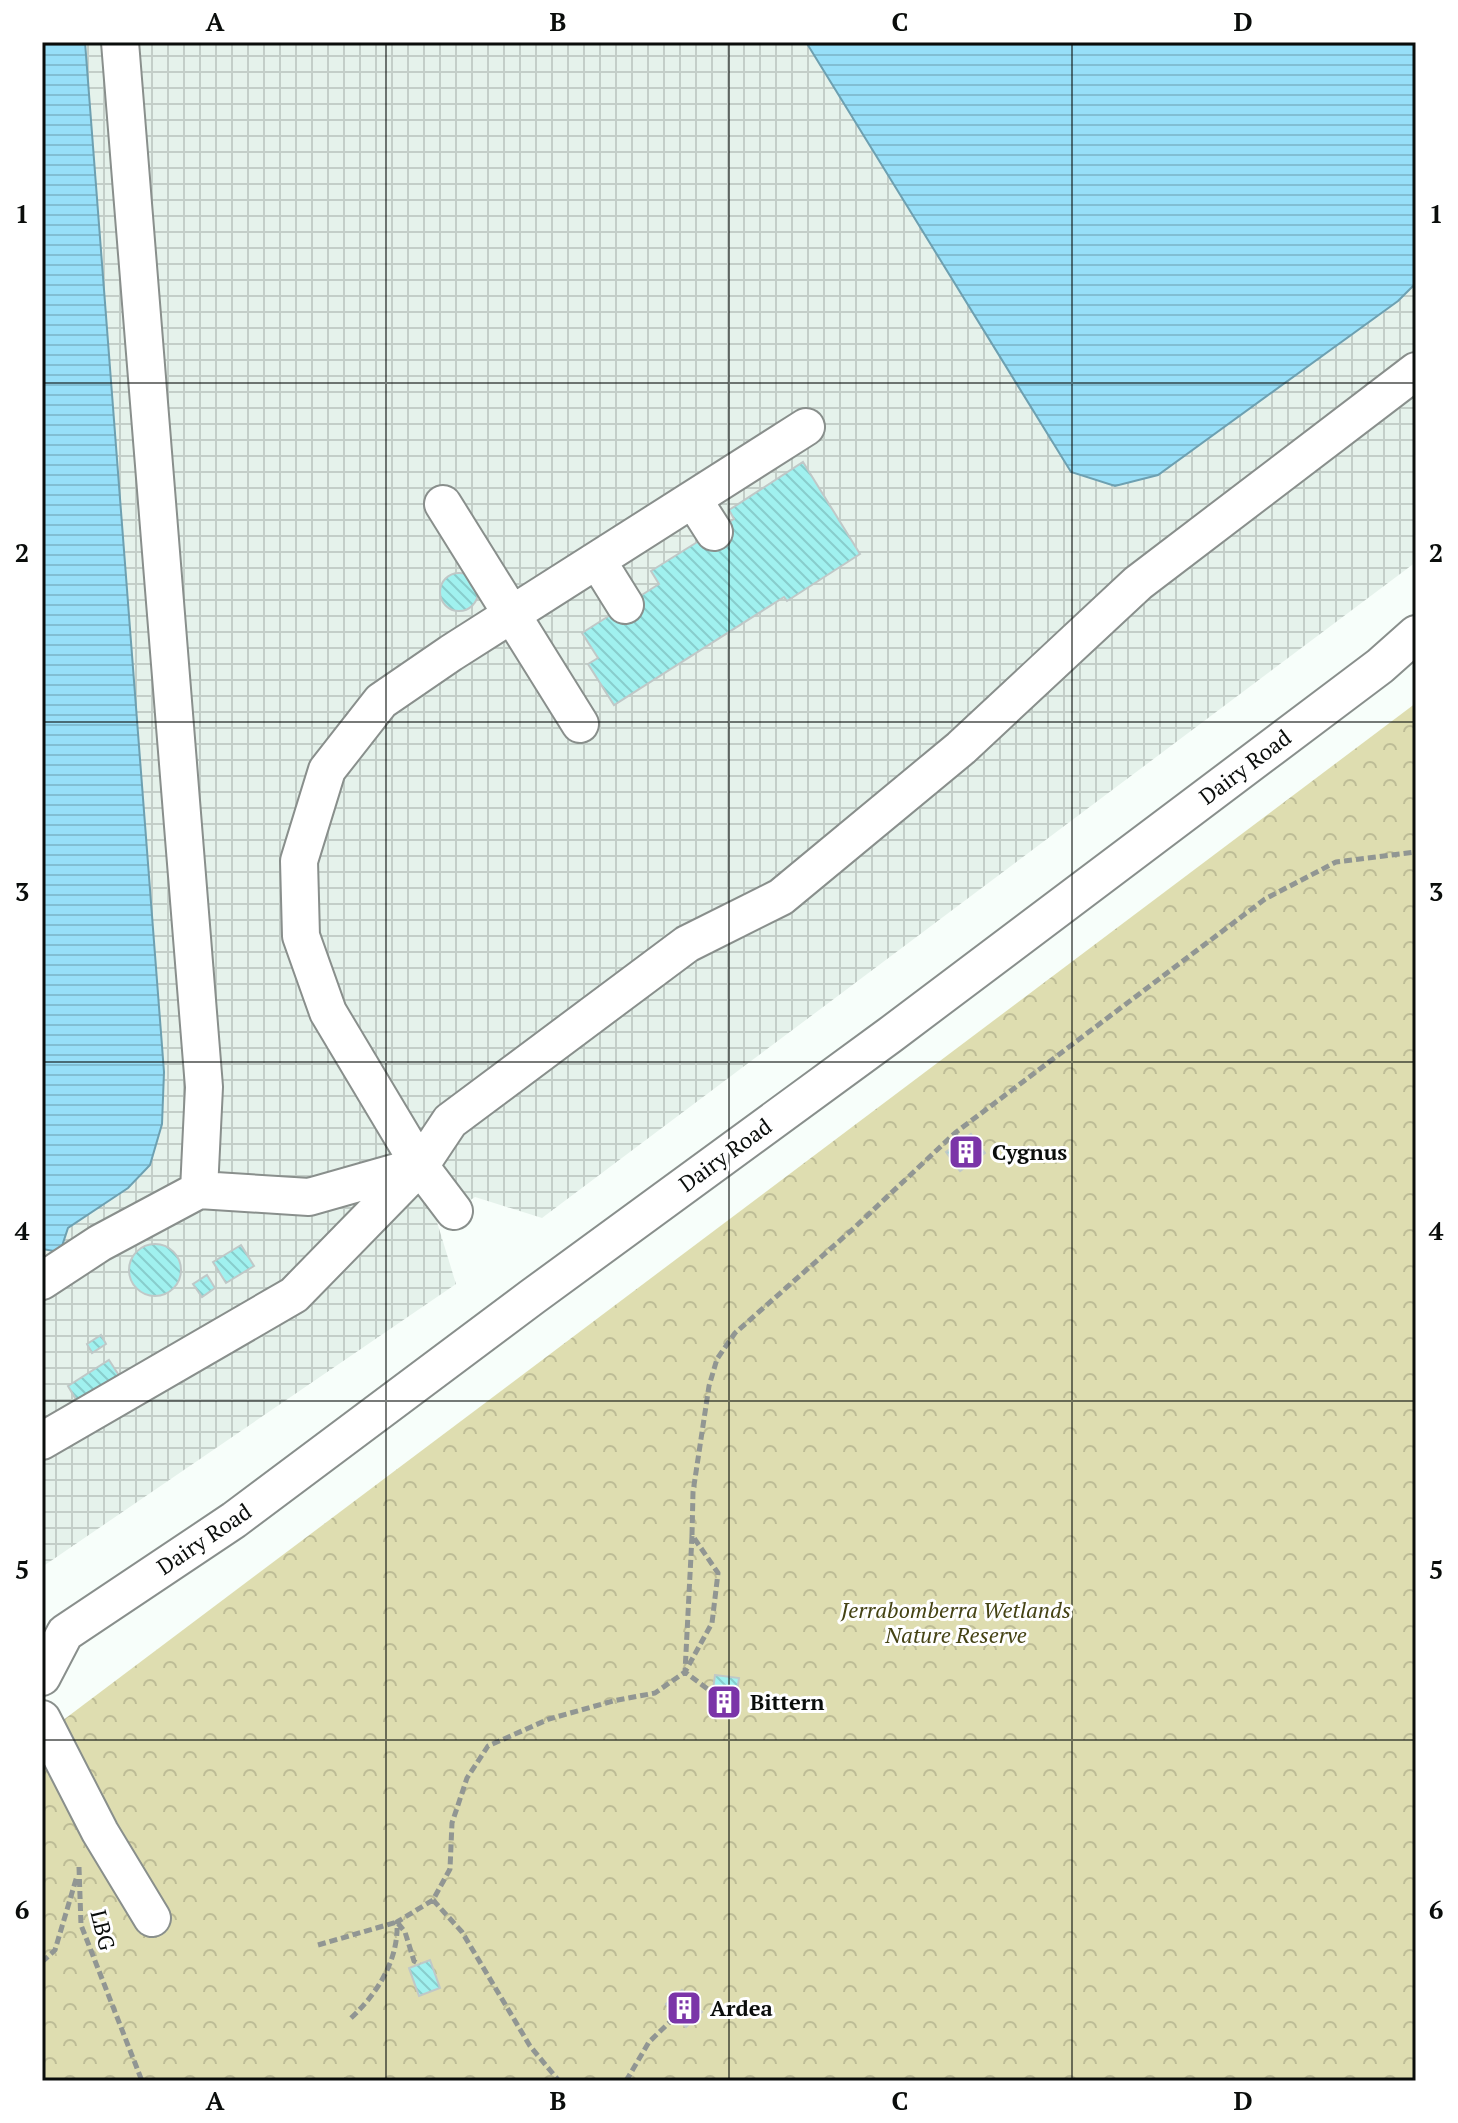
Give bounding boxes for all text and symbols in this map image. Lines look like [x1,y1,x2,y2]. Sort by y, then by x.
text: A [206,4,225,38]
text: B [550,4,566,38]
text: C [892,4,908,38]
text: D [1233,4,1253,38]
text: 1 [15,196,29,230]
text: 1 [1429,196,1443,230]
text: 2 [15,535,29,569]
text: 2 [1429,535,1443,569]
street label: Dairy Road [1193,723,1296,811]
text: 3 [15,874,29,908]
text: 3 [1429,874,1443,908]
street label: Dairy Road [673,1111,777,1198]
building icon: Cygnus [947,1133,985,1171]
place label: Cygnus [992,1137,1067,1166]
text: 4 [15,1213,30,1247]
text: 4 [1429,1213,1444,1247]
street label: Dairy Road [151,1496,256,1581]
text: 5 [15,1552,29,1586]
text: 5 [1429,1552,1443,1586]
park label: Jerrabomberra Wetlands Nature Reserve [840,1595,1071,1649]
building icon: Bittern [705,1683,743,1721]
place label: Bittern [750,1687,824,1716]
text: 6 [15,1892,29,1926]
text: 6 [1429,1892,1443,1926]
street label: LBG [84,1907,122,1953]
building icon: Ardea [665,1989,703,2027]
place label: Ardea [710,1993,773,2022]
text: A [206,2083,225,2117]
text: B [550,2083,566,2117]
text: C [892,2083,908,2117]
text: D [1233,2083,1253,2117]

